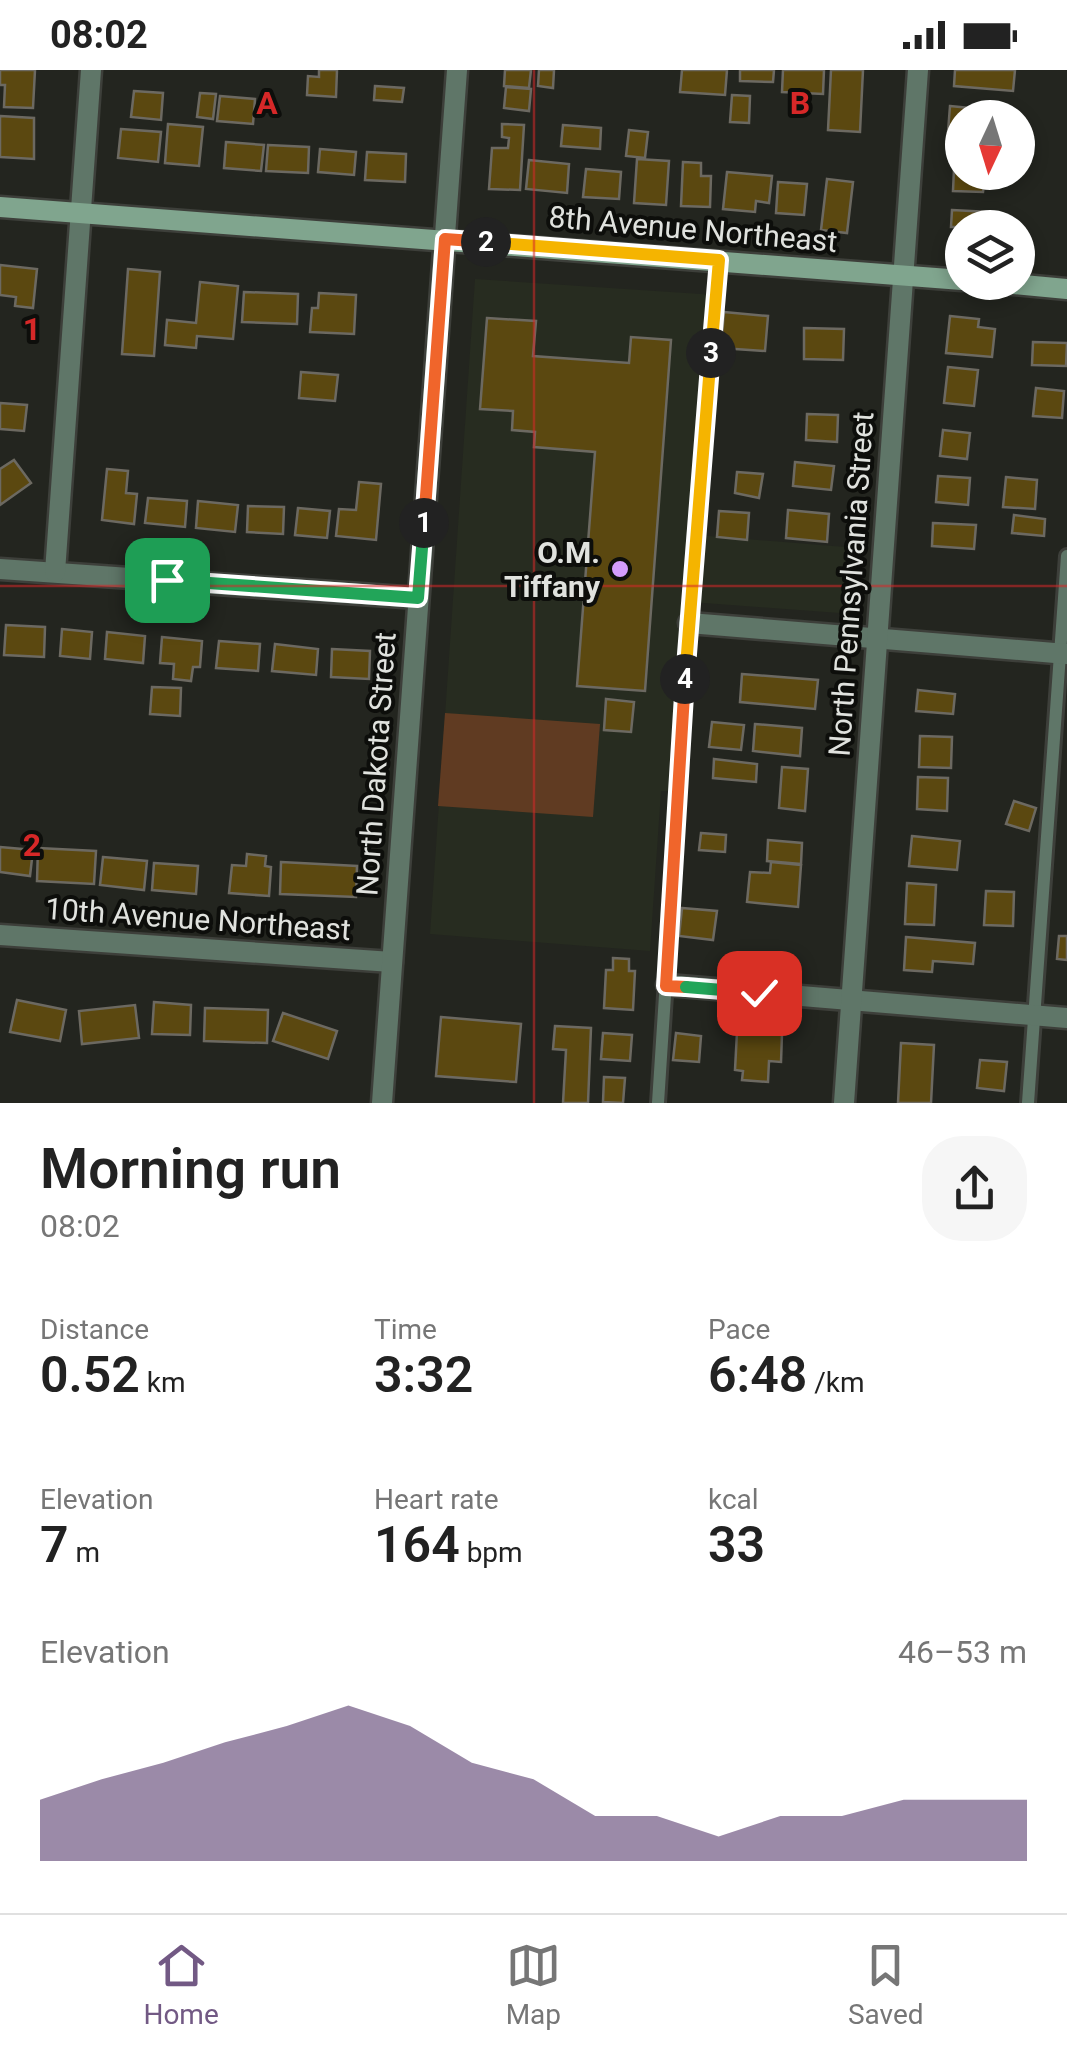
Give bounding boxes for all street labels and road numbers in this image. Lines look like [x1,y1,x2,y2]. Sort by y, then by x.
street label: 8th Avenue Northeast [547,199,839,259]
street label: North Pennsylvania Street [821,411,881,757]
street label: North Dakota Street [349,631,403,897]
street label: 10th Avenue Northeast [44,891,352,947]

